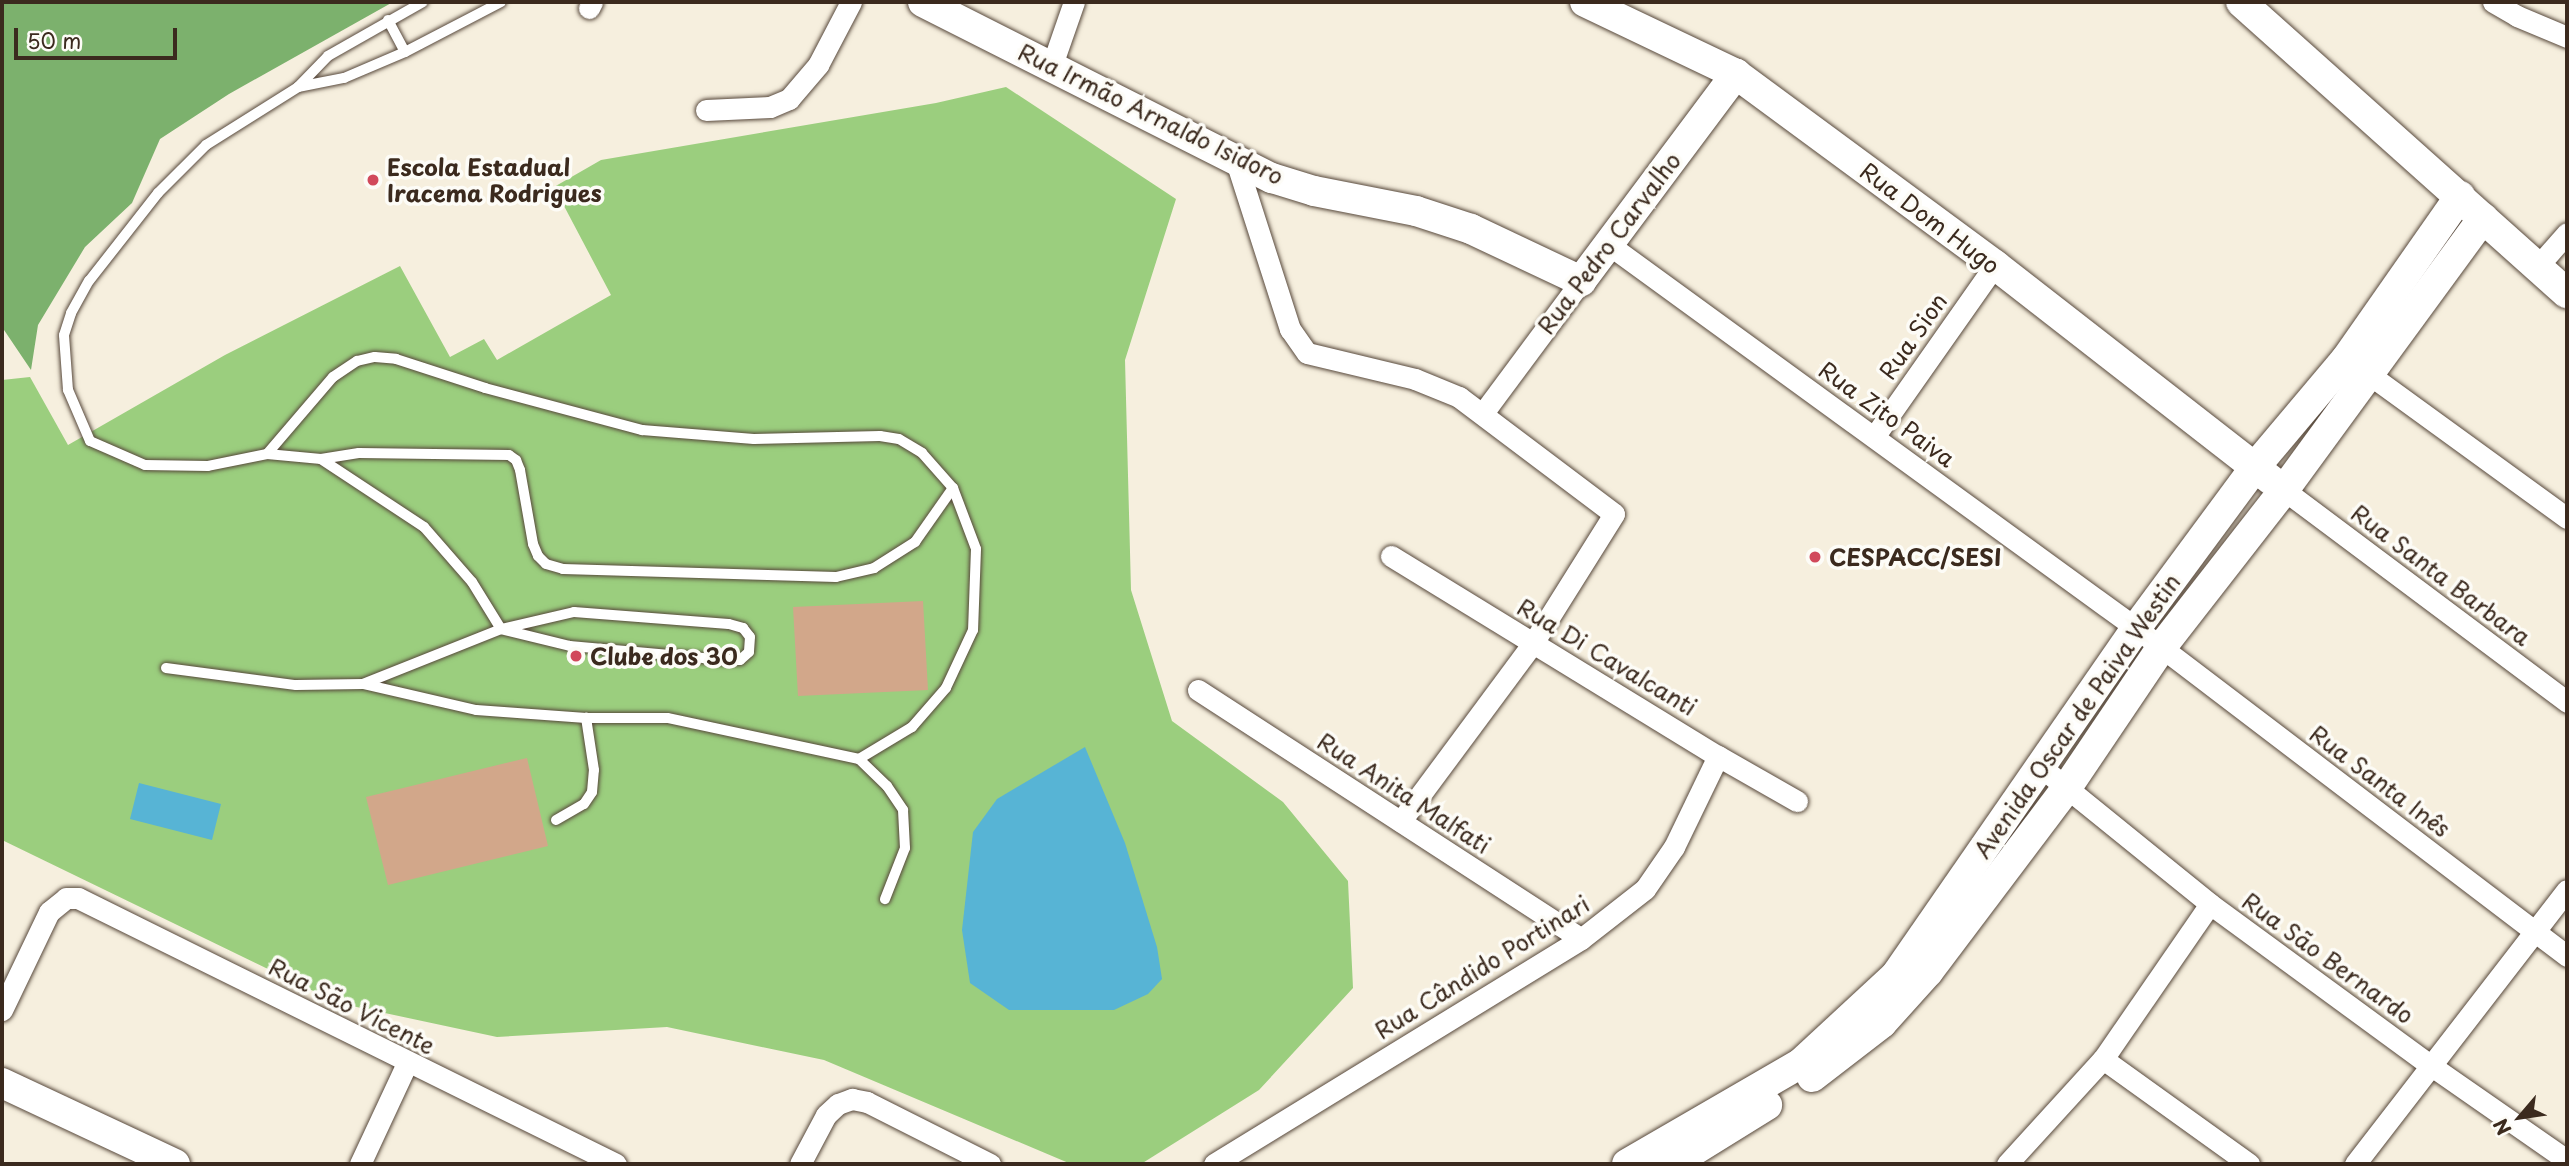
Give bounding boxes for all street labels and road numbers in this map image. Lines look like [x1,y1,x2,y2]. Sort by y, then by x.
street label: Rua Irmão Arnaldo Isidoro [1012,37,1290,191]
street label: Rua Pedro Carvalho [1531,146,1687,340]
street label: Rua Dom Hugo [1855,157,2005,279]
street label: Rua Sion [1873,287,1953,385]
street label: Rua Zito Paiva [1813,355,1961,473]
street label: Rua Santa Barbara [2346,499,2536,651]
street label: Avenida Oscar de Paiva Westin [1968,568,2186,864]
street label: Rua Di Cavalcanti [1513,593,1701,721]
street label: Rua Santa Inês [2304,719,2456,843]
street label: Rua Anita Malfati [1311,726,1497,860]
street label: Rua São Bernardo [2237,886,2419,1030]
street label: Rua Cândido Portinari [1370,890,1594,1044]
street label: Rua São Vicente [264,952,440,1060]

